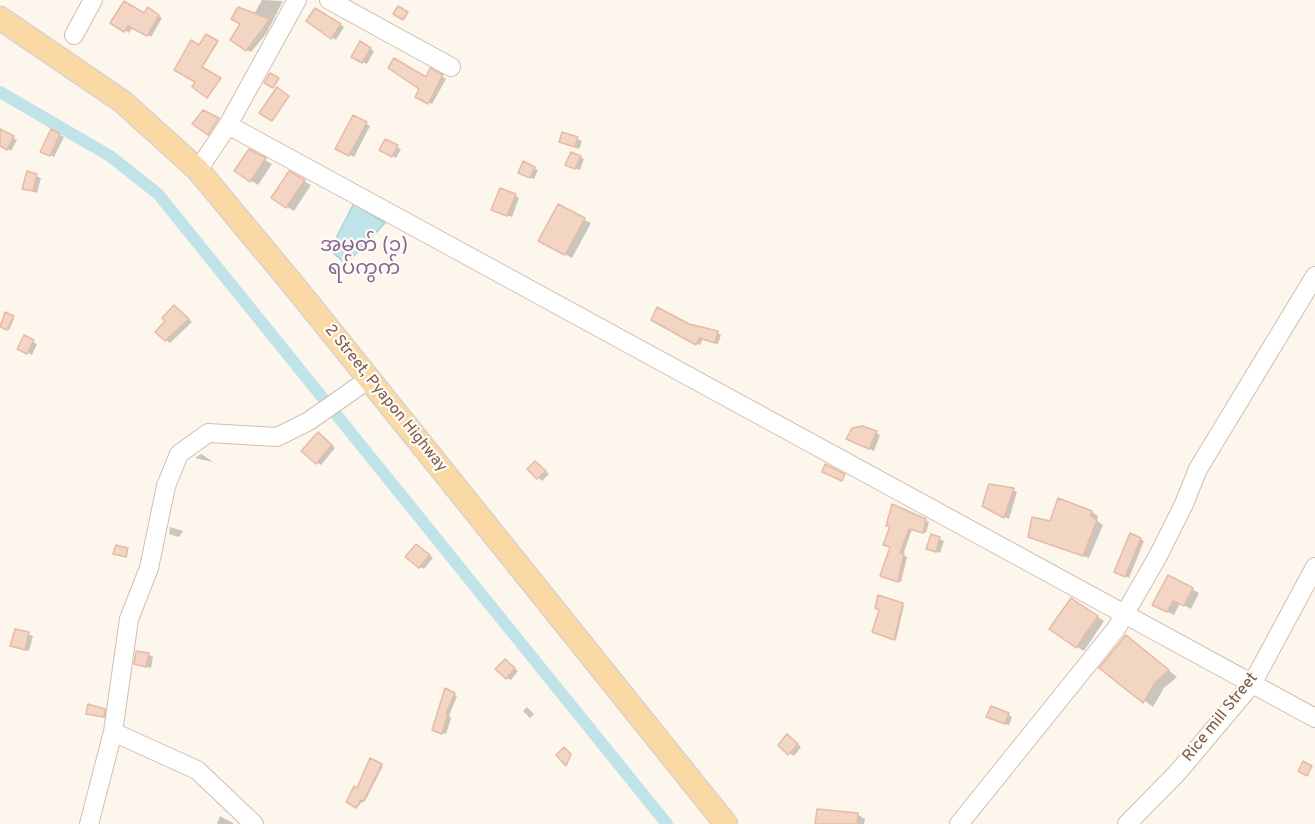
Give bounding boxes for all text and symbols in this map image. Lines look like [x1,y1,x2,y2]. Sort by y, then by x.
district label: အမှတ် (၁) ရပ်ကွက် [320,235,408,282]
street label: 2 Street, Pyapon Highway [320,321,450,477]
street label: Rice mill Street [1179,670,1263,766]

